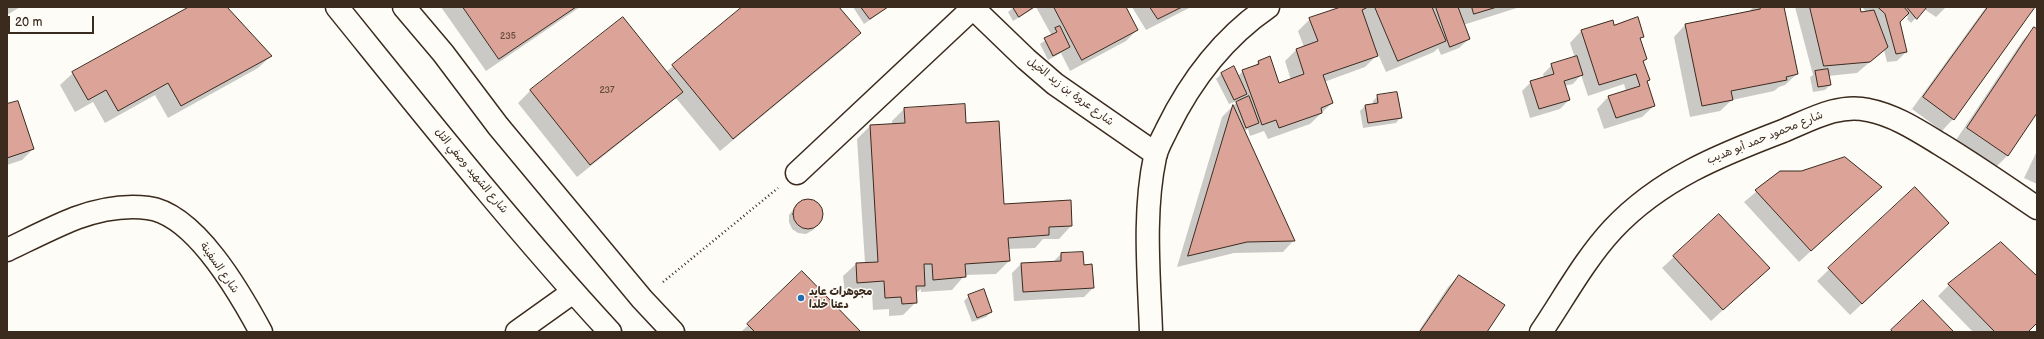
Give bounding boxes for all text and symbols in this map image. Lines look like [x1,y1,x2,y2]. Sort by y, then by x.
scale bar [10,8,96,34]
text: 20 m [15,15,42,30]
house number: 235 [500,32,516,42]
street label: شارع عروة بن زيد الخيل [1024,55,1116,129]
house number: 237 [599,86,615,96]
street label: شارع محمود حمد أبو هديب [1705,109,1825,167]
street label: شارع الشهيد وصفي التل [432,126,510,216]
street label: شارع السفينة [197,240,241,296]
place label: مجوهرات عايد دعنا خلدا [809,285,873,311]
marker: مجوهرات عايد دعنا خلدا [796,293,806,303]

